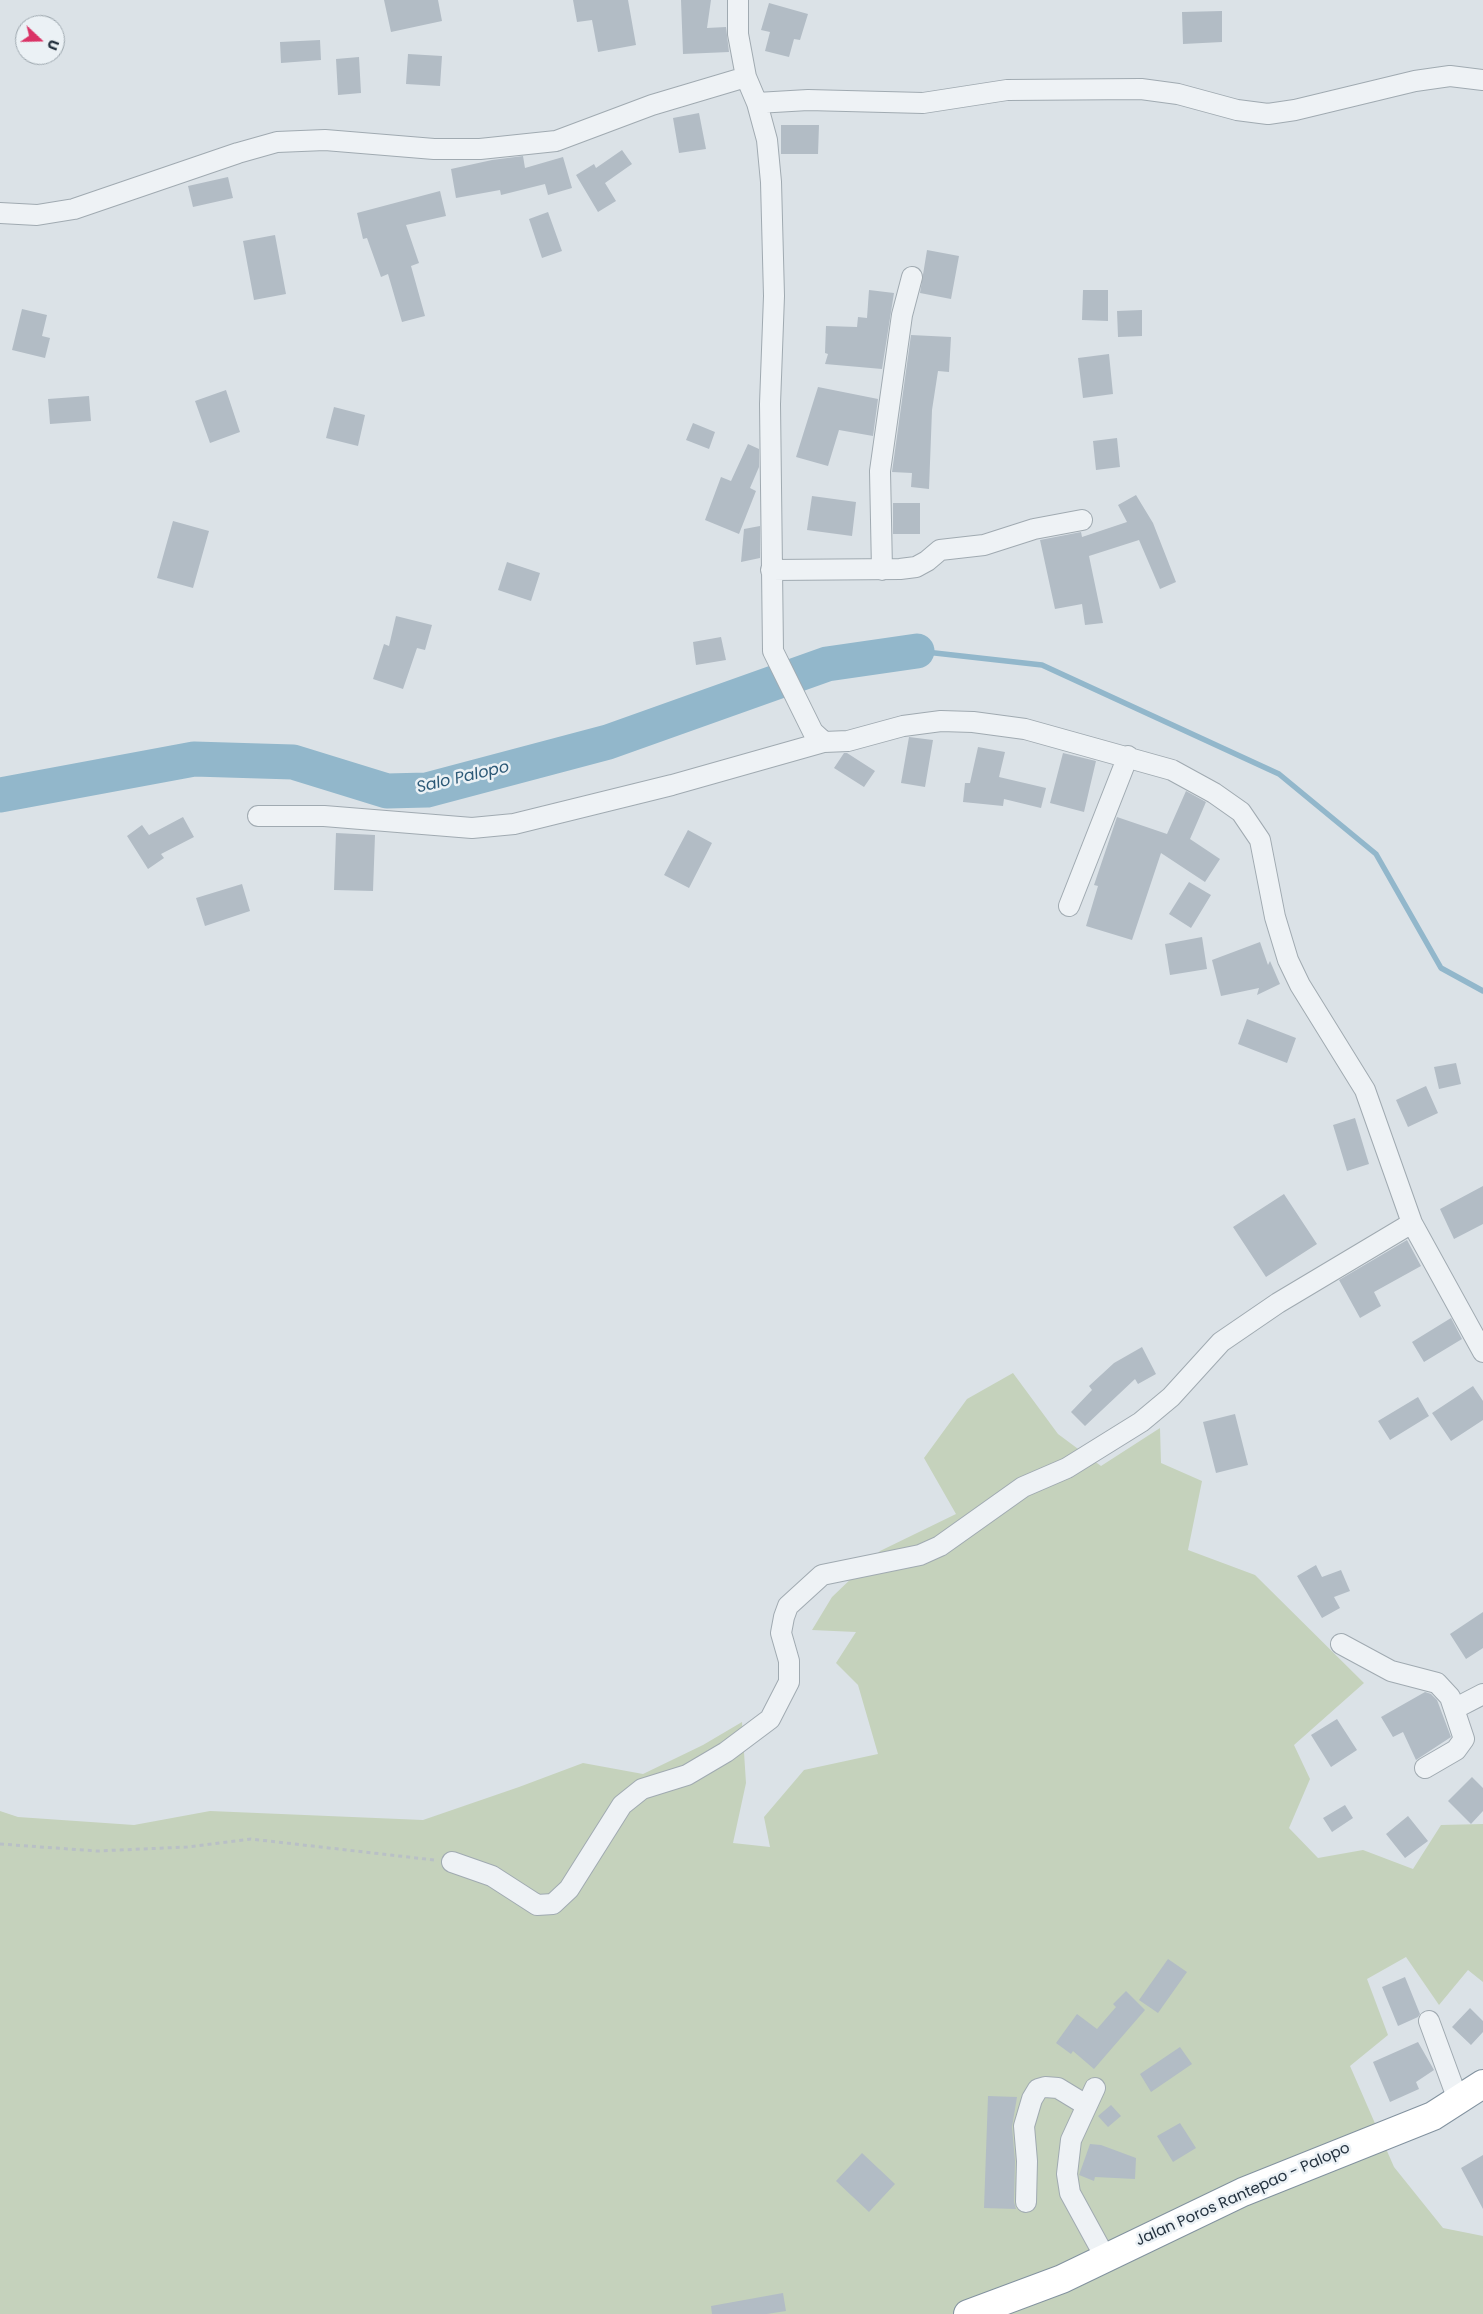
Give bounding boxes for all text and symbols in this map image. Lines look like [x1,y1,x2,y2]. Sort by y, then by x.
north arrow [15,15,65,65]
text: U [42,37,64,53]
water label: Salo Palopo [415,758,511,798]
street label: Jalan Poros Rantepao - Palopo [1133,2140,1353,2250]

